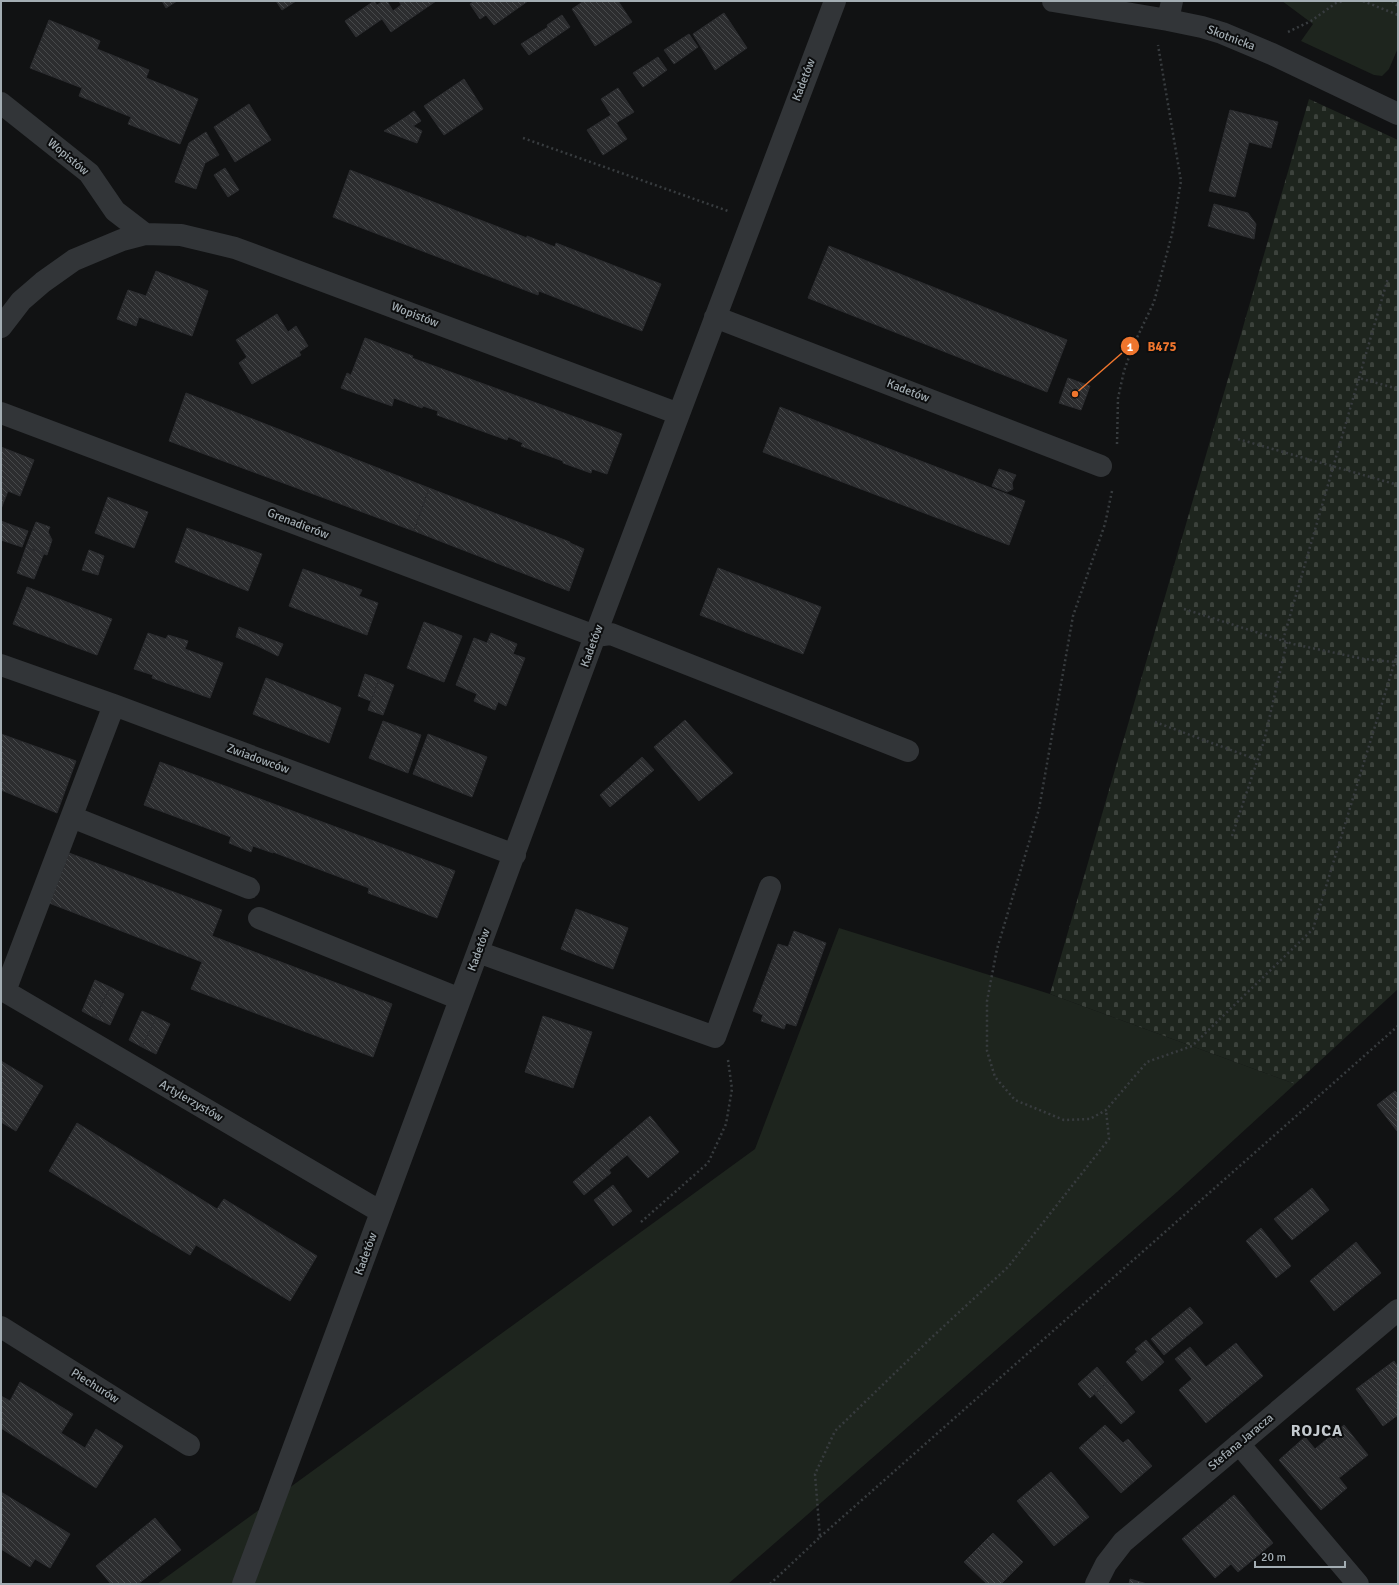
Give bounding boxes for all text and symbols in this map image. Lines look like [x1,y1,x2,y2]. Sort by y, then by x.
street label: Skotnicka [1205,22,1257,54]
street label: Kadetów [789,56,819,103]
street label: Wopistów [44,135,92,179]
street label: Wopistów [389,299,441,331]
callout: B475 [1120,334,1185,359]
text: B475 [1147,339,1177,355]
text: 1 [1127,340,1134,355]
street label: Kadetów [885,376,932,406]
street label: Grenadierów [265,505,331,543]
street label: Kadetów [577,622,607,669]
street label: Zwiadowców [225,741,292,777]
street label: Kadetów [464,926,494,973]
street label: Artylerzystów [157,1077,226,1125]
street label: Kadetów [351,1230,381,1277]
street label: Piechurów [68,1365,122,1407]
street label: Stefana Jaracza [1205,1410,1277,1474]
district label: ROJCA [1291,1421,1343,1441]
scale bar [1255,1543,1345,1569]
text: 20 m [1261,1550,1286,1565]

